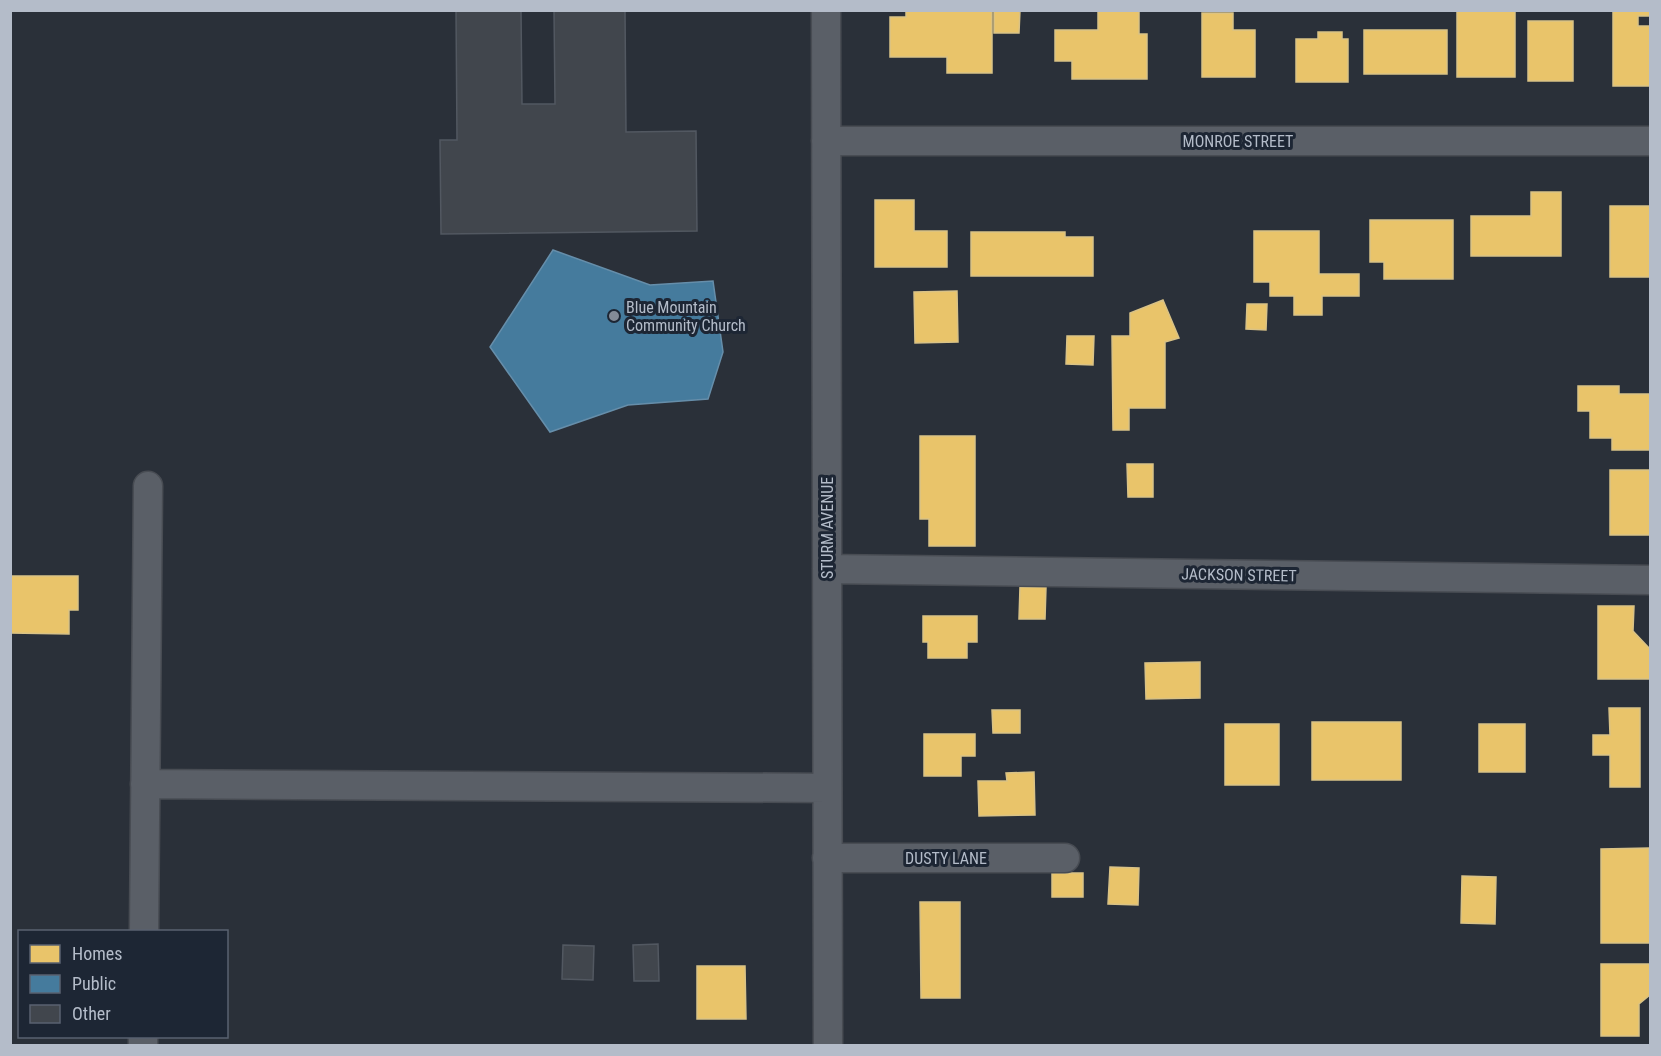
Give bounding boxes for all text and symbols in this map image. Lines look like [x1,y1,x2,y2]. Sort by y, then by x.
street label: MONROE STREET [1183,132,1293,151]
place label: Blue Mountain Community Church [626,298,746,335]
marker: Blue Mountain Community Church [607,309,621,323]
street label: STURM AVENUE [818,477,837,579]
street label: JACKSON STREET [1181,564,1297,586]
street label: DUSTY LANE [905,849,987,868]
legend [18,930,228,1038]
text: Homes [72,943,122,964]
text: Public [72,973,116,994]
text: Other [72,1003,111,1024]

